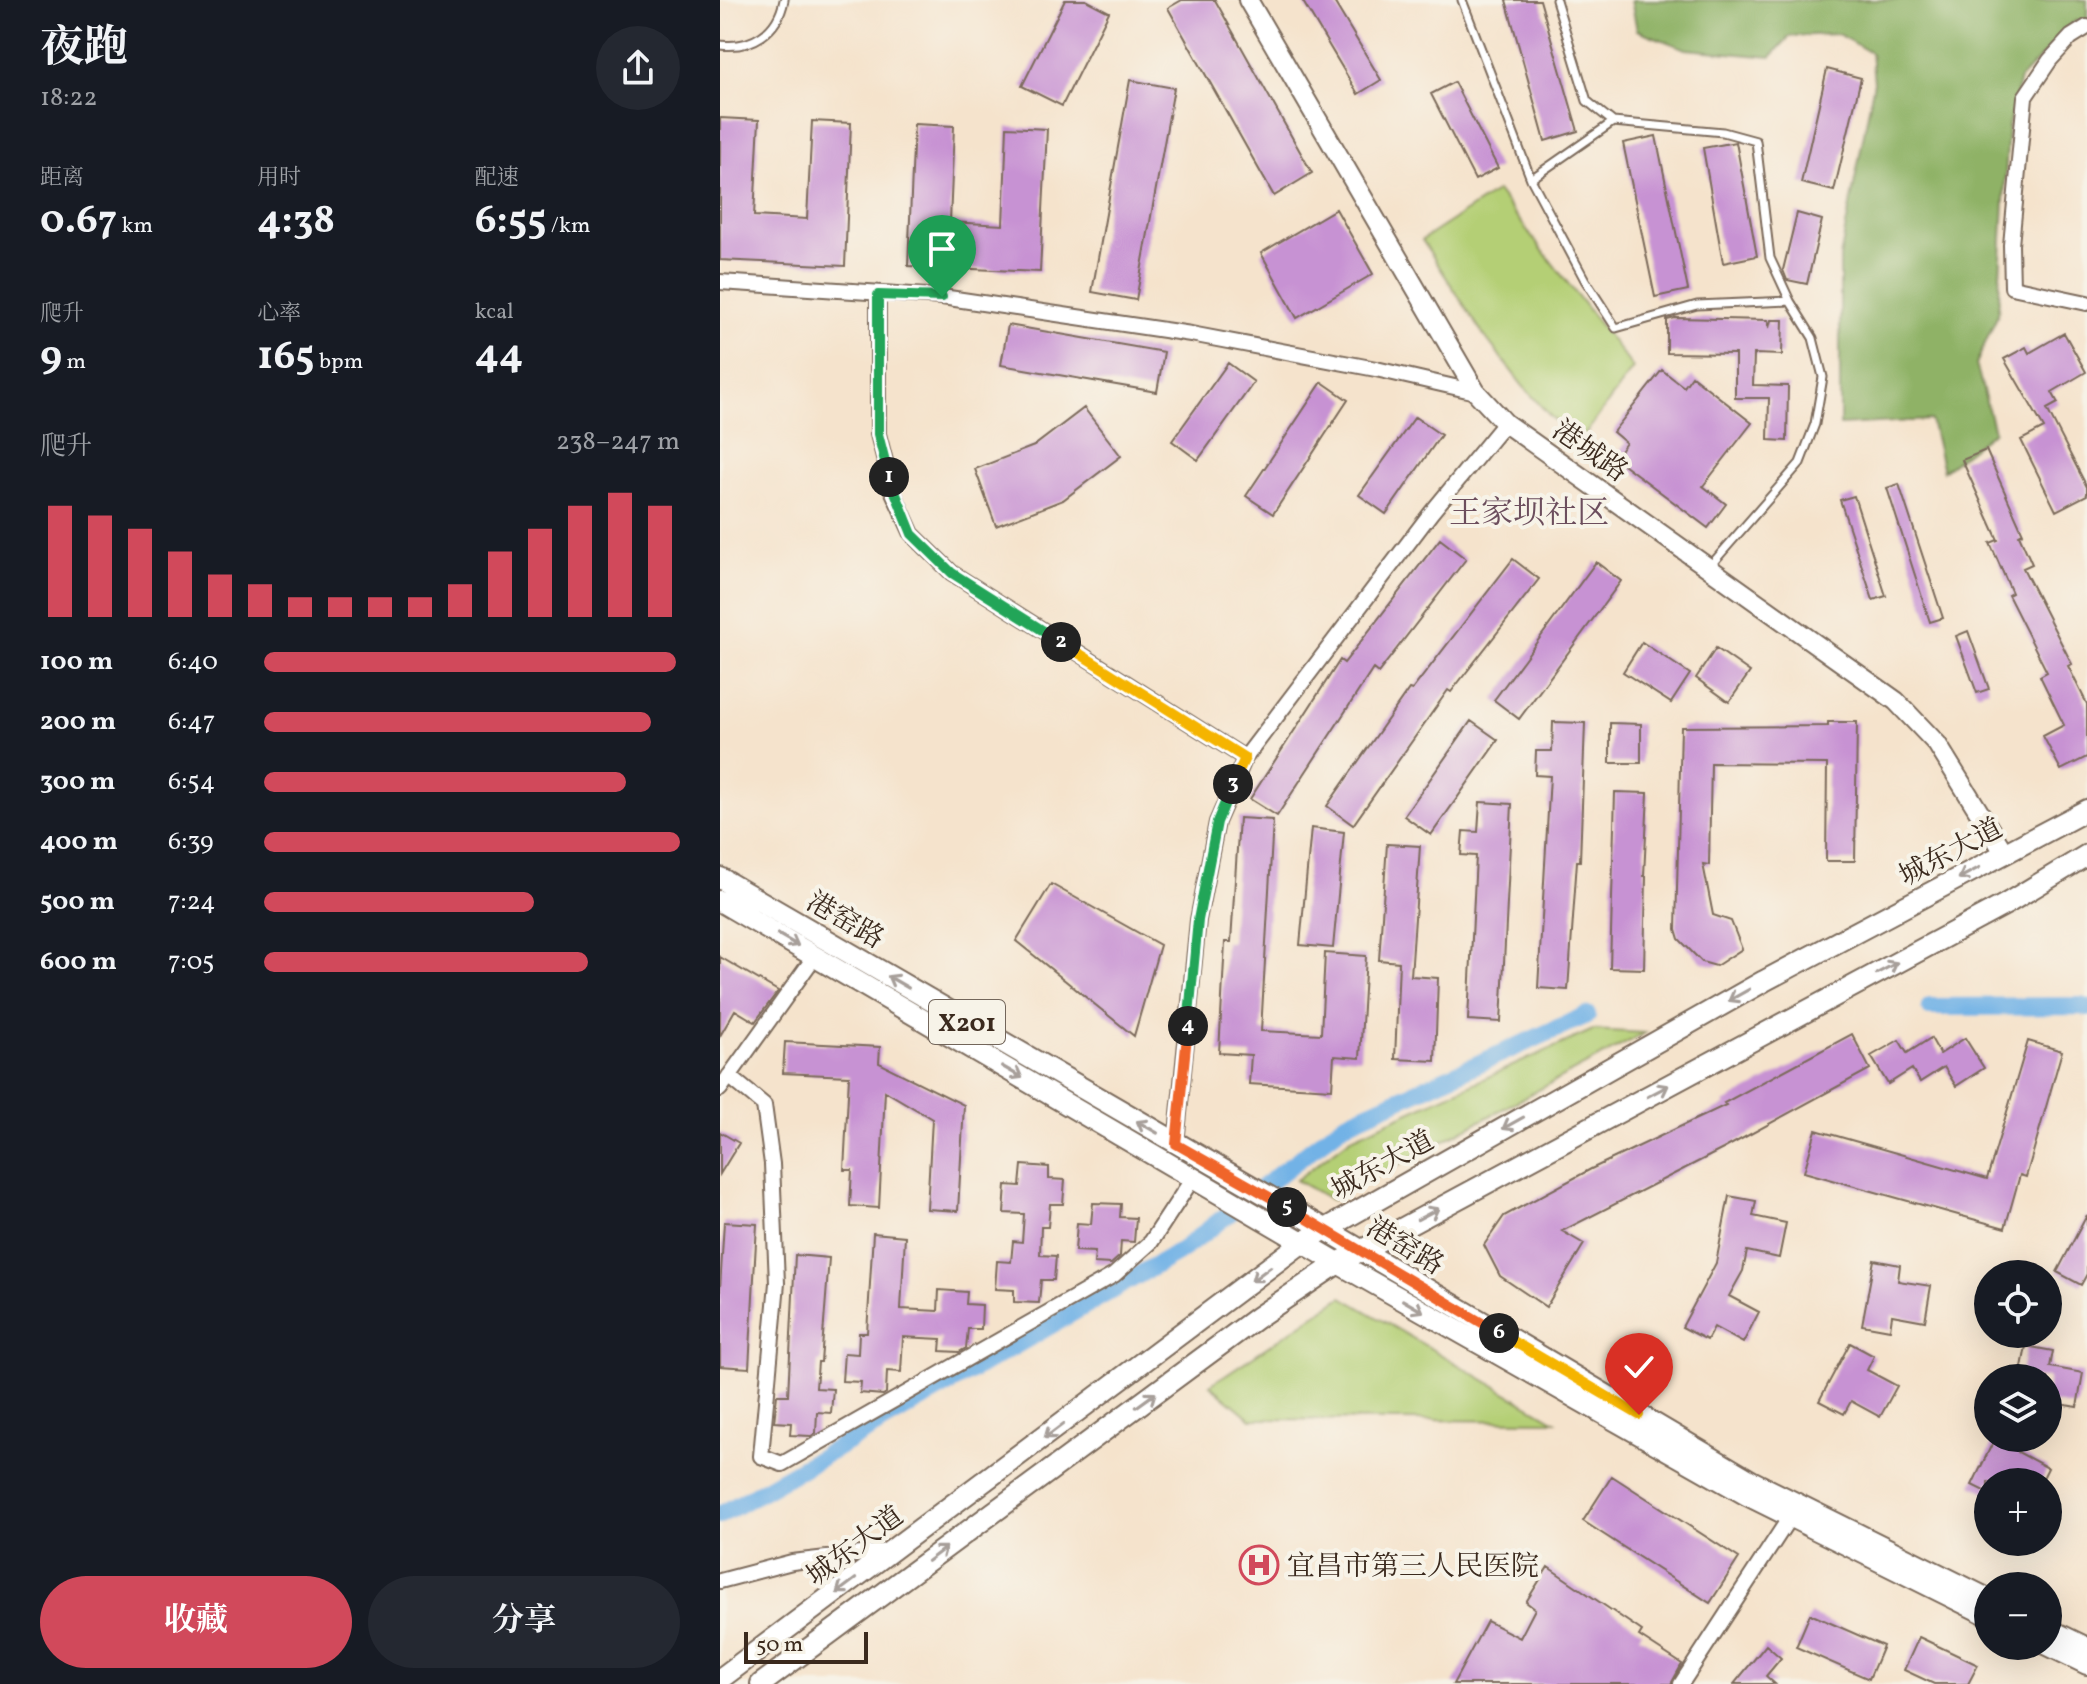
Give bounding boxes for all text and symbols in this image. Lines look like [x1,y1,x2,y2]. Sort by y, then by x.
text: 夜跑 [40,19,128,80]
button: share [596,26,680,110]
text: 18:22 [40,80,97,116]
text: 距离 [40,163,84,194]
text: 用时 [257,163,301,194]
text: 配速 [475,163,519,194]
text: 0.67 [40,194,117,250]
text: 4:38 [257,194,335,250]
text: 6:55 [475,194,546,250]
text: km [117,211,153,242]
text: /km [546,211,590,242]
pin [908,215,976,297]
icon: arrive [920,227,964,271]
text: kcal [475,297,514,328]
text: 爬升 [40,299,84,330]
text: 心率 [257,299,301,330]
text: 44 [475,328,523,384]
text: 9 [40,330,62,386]
text: 165 [257,330,315,386]
text: m [62,347,86,378]
text: bpm [315,347,363,378]
street label: 港城路 [1544,412,1635,492]
text: 238–247 m [556,424,680,460]
text: 爬升 [40,429,92,465]
pin: 1 [869,457,909,497]
text: 1 [885,461,893,492]
district label: 王家坝社区 [1449,493,1609,537]
pin: 2 [1041,622,1081,662]
text: 2 [1055,626,1067,657]
text: 100 m [40,644,113,680]
text: 6:40 [168,644,218,680]
text: 200 m [40,704,116,740]
text: 6:47 [168,704,215,740]
text: 300 m [40,764,116,800]
text: 6:54 [168,764,215,800]
pin: 3 [1213,764,1253,804]
text: 3 [1227,768,1239,799]
street label: 城东大道 [1893,810,2010,897]
text: 400 m [40,824,118,860]
text: 6:39 [168,824,214,860]
one-way arrow [1957,865,1981,881]
street label: 港窑路 [799,883,891,959]
text: 500 m [40,884,115,920]
text: 7:24 [168,884,215,920]
one-way arrow [776,932,799,948]
text: 600 m [40,944,117,980]
text: 7:05 [168,944,215,980]
one-way arrow [1874,960,1898,976]
one-way arrow [887,974,910,990]
one-way arrow [1728,987,1751,1003]
road number: X201 [929,1000,1005,1044]
pin: 4 [1168,1006,1208,1046]
text: 4 [1181,1010,1195,1041]
one-way arrow [1000,1064,1023,1080]
one-way arrow [1645,1083,1669,1098]
one-way arrow [1501,1116,1525,1131]
one-way arrow [1136,1119,1159,1135]
street label: 城东大道 [1325,1122,1442,1210]
pin: 5 [1267,1187,1307,1227]
text: 5 [1282,1191,1292,1222]
one-way arrow [1416,1206,1440,1221]
street label: 港窑路 [1359,1209,1451,1285]
map controls [1974,1260,2062,1660]
button: locate [1974,1260,2062,1348]
one-way arrow [1251,1265,1273,1282]
one-way arrow [1401,1298,1424,1314]
pin: 6 [1479,1313,1519,1353]
text: 6 [1493,1317,1505,1348]
pin [1605,1333,1673,1415]
icon: check [1617,1345,1661,1389]
button: layers [1974,1364,2062,1452]
one-way arrow [1134,1391,1156,1408]
one-way arrow [1044,1422,1065,1439]
button: + [1974,1468,2062,1556]
street label: 城东大道 [799,1498,912,1596]
hospital icon: 宜昌市第三人民医院 [1238,1544,1280,1586]
one-way arrow [925,1546,947,1563]
place label: 宜昌市第三人民医院 [1287,1548,1539,1587]
button: − [1974,1572,2062,1660]
button: 收藏 [40,1576,352,1668]
button: 分享 [368,1576,680,1668]
one-way arrow [835,1578,857,1594]
scale bar [744,1628,868,1664]
text: 50 m [756,1630,803,1661]

